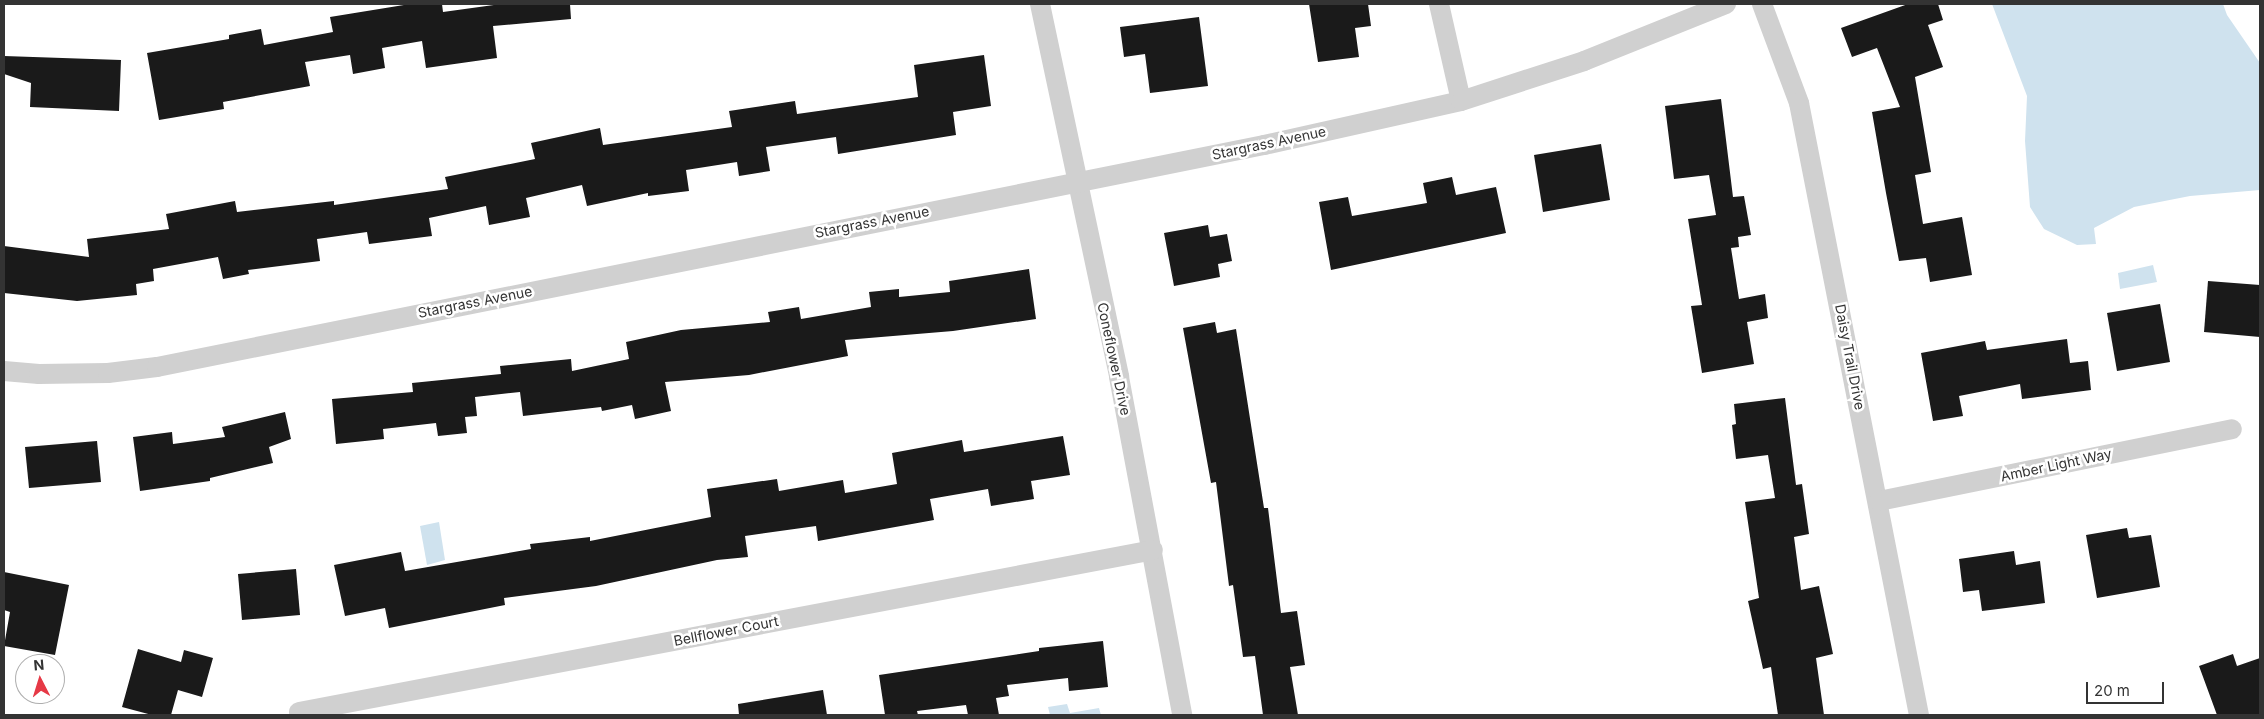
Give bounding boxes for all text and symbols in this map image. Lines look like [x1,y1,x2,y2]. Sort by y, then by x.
street label: Stargrass Avenue [1210,123,1328,163]
street label: Stargrass Avenue [813,203,931,241]
street label: Stargrass Avenue [416,283,534,321]
street label: Coneflower Drive [1094,301,1134,417]
street label: Daisy Trail Drive [1832,303,1868,411]
street label: Amber Light Way [1999,445,2113,485]
street label: Bellflower Court [672,613,780,649]
north arrow [15,654,65,704]
text: N [33,656,45,673]
scale bar [2089,672,2166,704]
text: 20 m [2094,681,2130,700]

